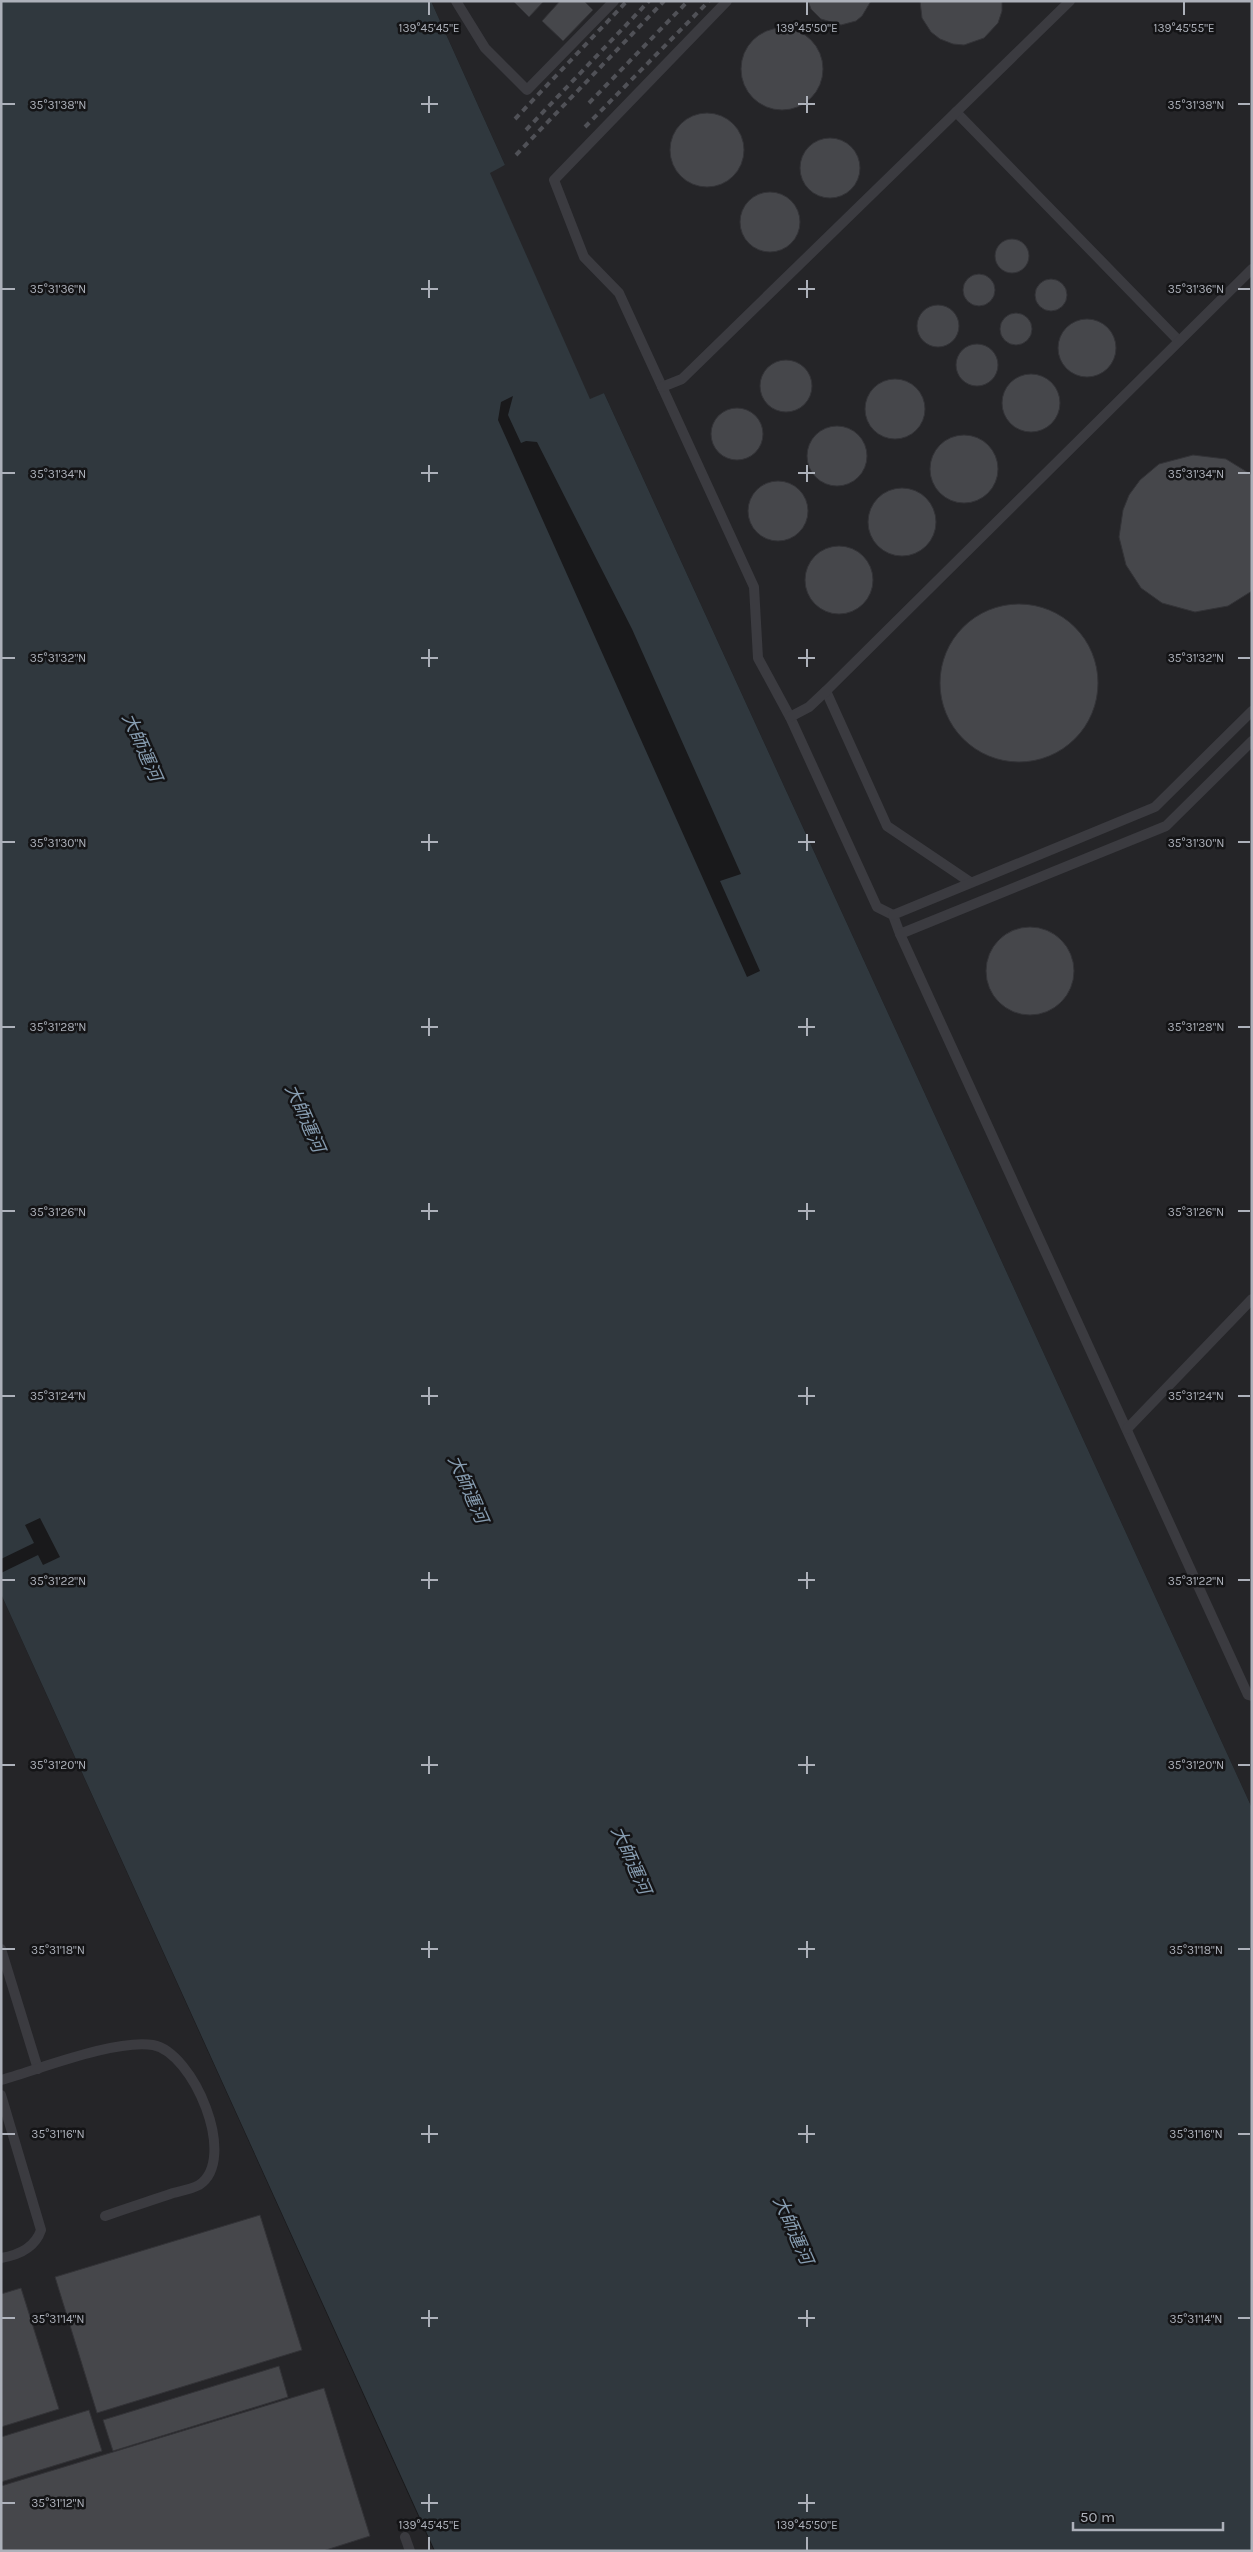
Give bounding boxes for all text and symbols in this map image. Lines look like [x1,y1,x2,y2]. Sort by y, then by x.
text: 139°45'45"E [398,21,460,35]
text: 139°45'50"E [776,21,838,35]
text: 139°45'55"E [1153,21,1215,35]
text: 35°31'38"N [30,98,86,112]
text: 35°31'38"N [1168,98,1224,112]
text: 35°31'36"N [30,282,86,296]
text: 35°31'36"N [1168,282,1224,296]
text: 35°31'34"N [30,467,86,481]
text: 35°31'34"N [1168,467,1224,481]
text: 35°31'32"N [30,651,86,665]
text: 35°31'32"N [1168,651,1224,665]
water label: 大師運河 [117,710,168,787]
text: 35°31'30"N [30,836,86,850]
text: 35°31'30"N [1168,836,1224,850]
text: 35°31'28"N [30,1020,86,1034]
text: 35°31'28"N [1168,1020,1224,1034]
water label: 大師運河 [280,1081,331,1158]
text: 35°31'26"N [30,1205,86,1219]
text: 35°31'26"N [1168,1205,1224,1219]
text: 35°31'24"N [30,1389,86,1403]
text: 35°31'24"N [1168,1389,1224,1403]
water label: 大師運河 [443,1452,494,1529]
text: 35°31'22"N [30,1574,86,1588]
text: 35°31'22"N [1168,1574,1224,1588]
text: 35°31'20"N [30,1758,86,1772]
text: 35°31'20"N [1168,1758,1224,1772]
water label: 大師運河 [606,1823,657,1900]
text: 35°31'18"N [31,1943,85,1957]
text: 35°31'18"N [1169,1943,1223,1957]
text: 35°31'16"N [31,2127,85,2141]
text: 35°31'16"N [1169,2127,1223,2141]
water label: 大師運河 [768,2193,819,2270]
text: 35°31'14"N [31,2312,85,2326]
text: 35°31'14"N [1169,2312,1223,2326]
text: 35°31'12"N [31,2496,85,2510]
scale bar [1073,2500,1223,2532]
text: 50 m [1080,2508,1115,2526]
text: 139°45'45"E [398,2518,460,2532]
text: 139°45'50"E [776,2518,838,2532]

